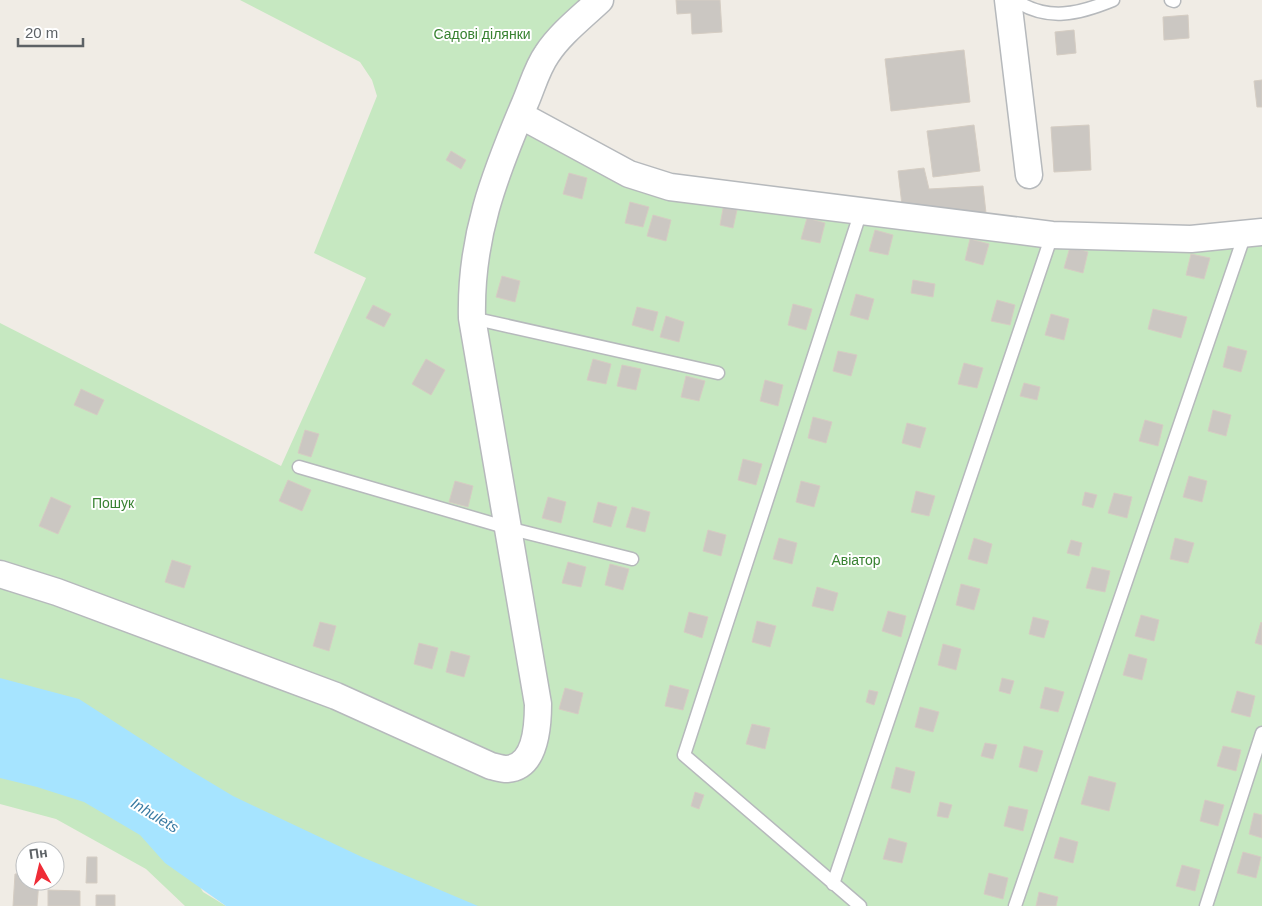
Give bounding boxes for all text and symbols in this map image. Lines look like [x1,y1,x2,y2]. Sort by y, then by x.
scale bar [18,15,82,47]
text: 20 m [25,24,58,41]
park label: Садові ділянки [433,26,531,42]
park label: Пошук [92,495,135,511]
park label: Авіатор [831,552,881,568]
water label: Inhulets [128,794,182,836]
north arrow [15,841,65,891]
text: Пн [28,844,48,862]

